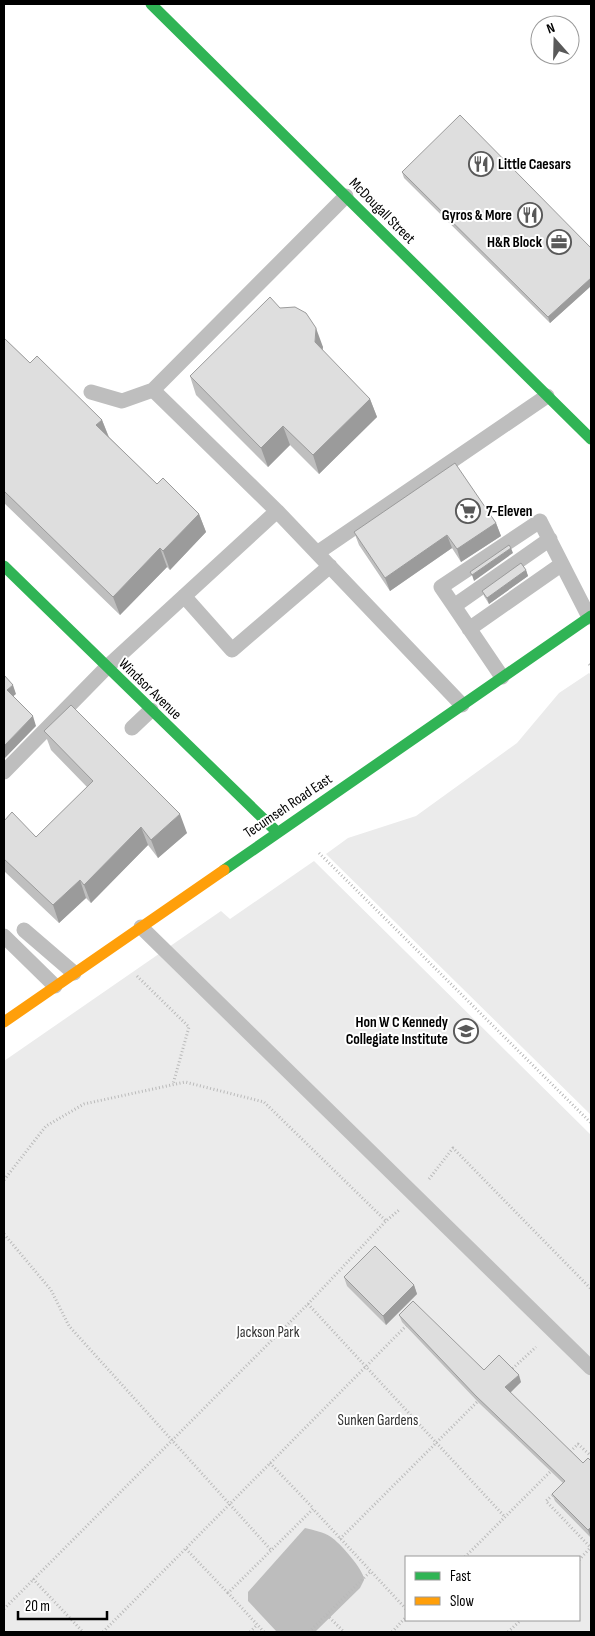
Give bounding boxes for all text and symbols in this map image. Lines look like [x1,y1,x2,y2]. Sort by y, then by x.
north arrow [530,15,580,65]
text: N [544,19,557,38]
restaurant icon: Little Caesars [468,151,494,177]
place label: Little Caesars [498,155,571,174]
street label: McDougall Street [345,174,419,248]
restaurant icon: Gyros & More [517,202,543,228]
place label: Gyros & More [442,206,512,225]
office icon: H&R Block [546,229,572,255]
place label: H&R Block [487,233,543,252]
supermarket icon: 7-Eleven [455,498,481,524]
place label: 7-Eleven [486,502,533,521]
street label: Windsor Avenue [115,654,185,724]
street label: Tecumseh Road East [240,769,336,842]
place label: Hon W C Kennedy Collegiate Institute [346,1013,449,1049]
school or university icon: Hon W C Kennedy Collegiate Institute [453,1018,479,1044]
park label: Jackson Park [236,1323,300,1342]
park label: Sunken Gardens [338,1411,418,1430]
legend [405,1556,580,1621]
text: Fast [450,1567,472,1586]
scale bar [18,1588,106,1620]
text: Slow [450,1592,474,1611]
text: 20 m [25,1597,50,1616]

